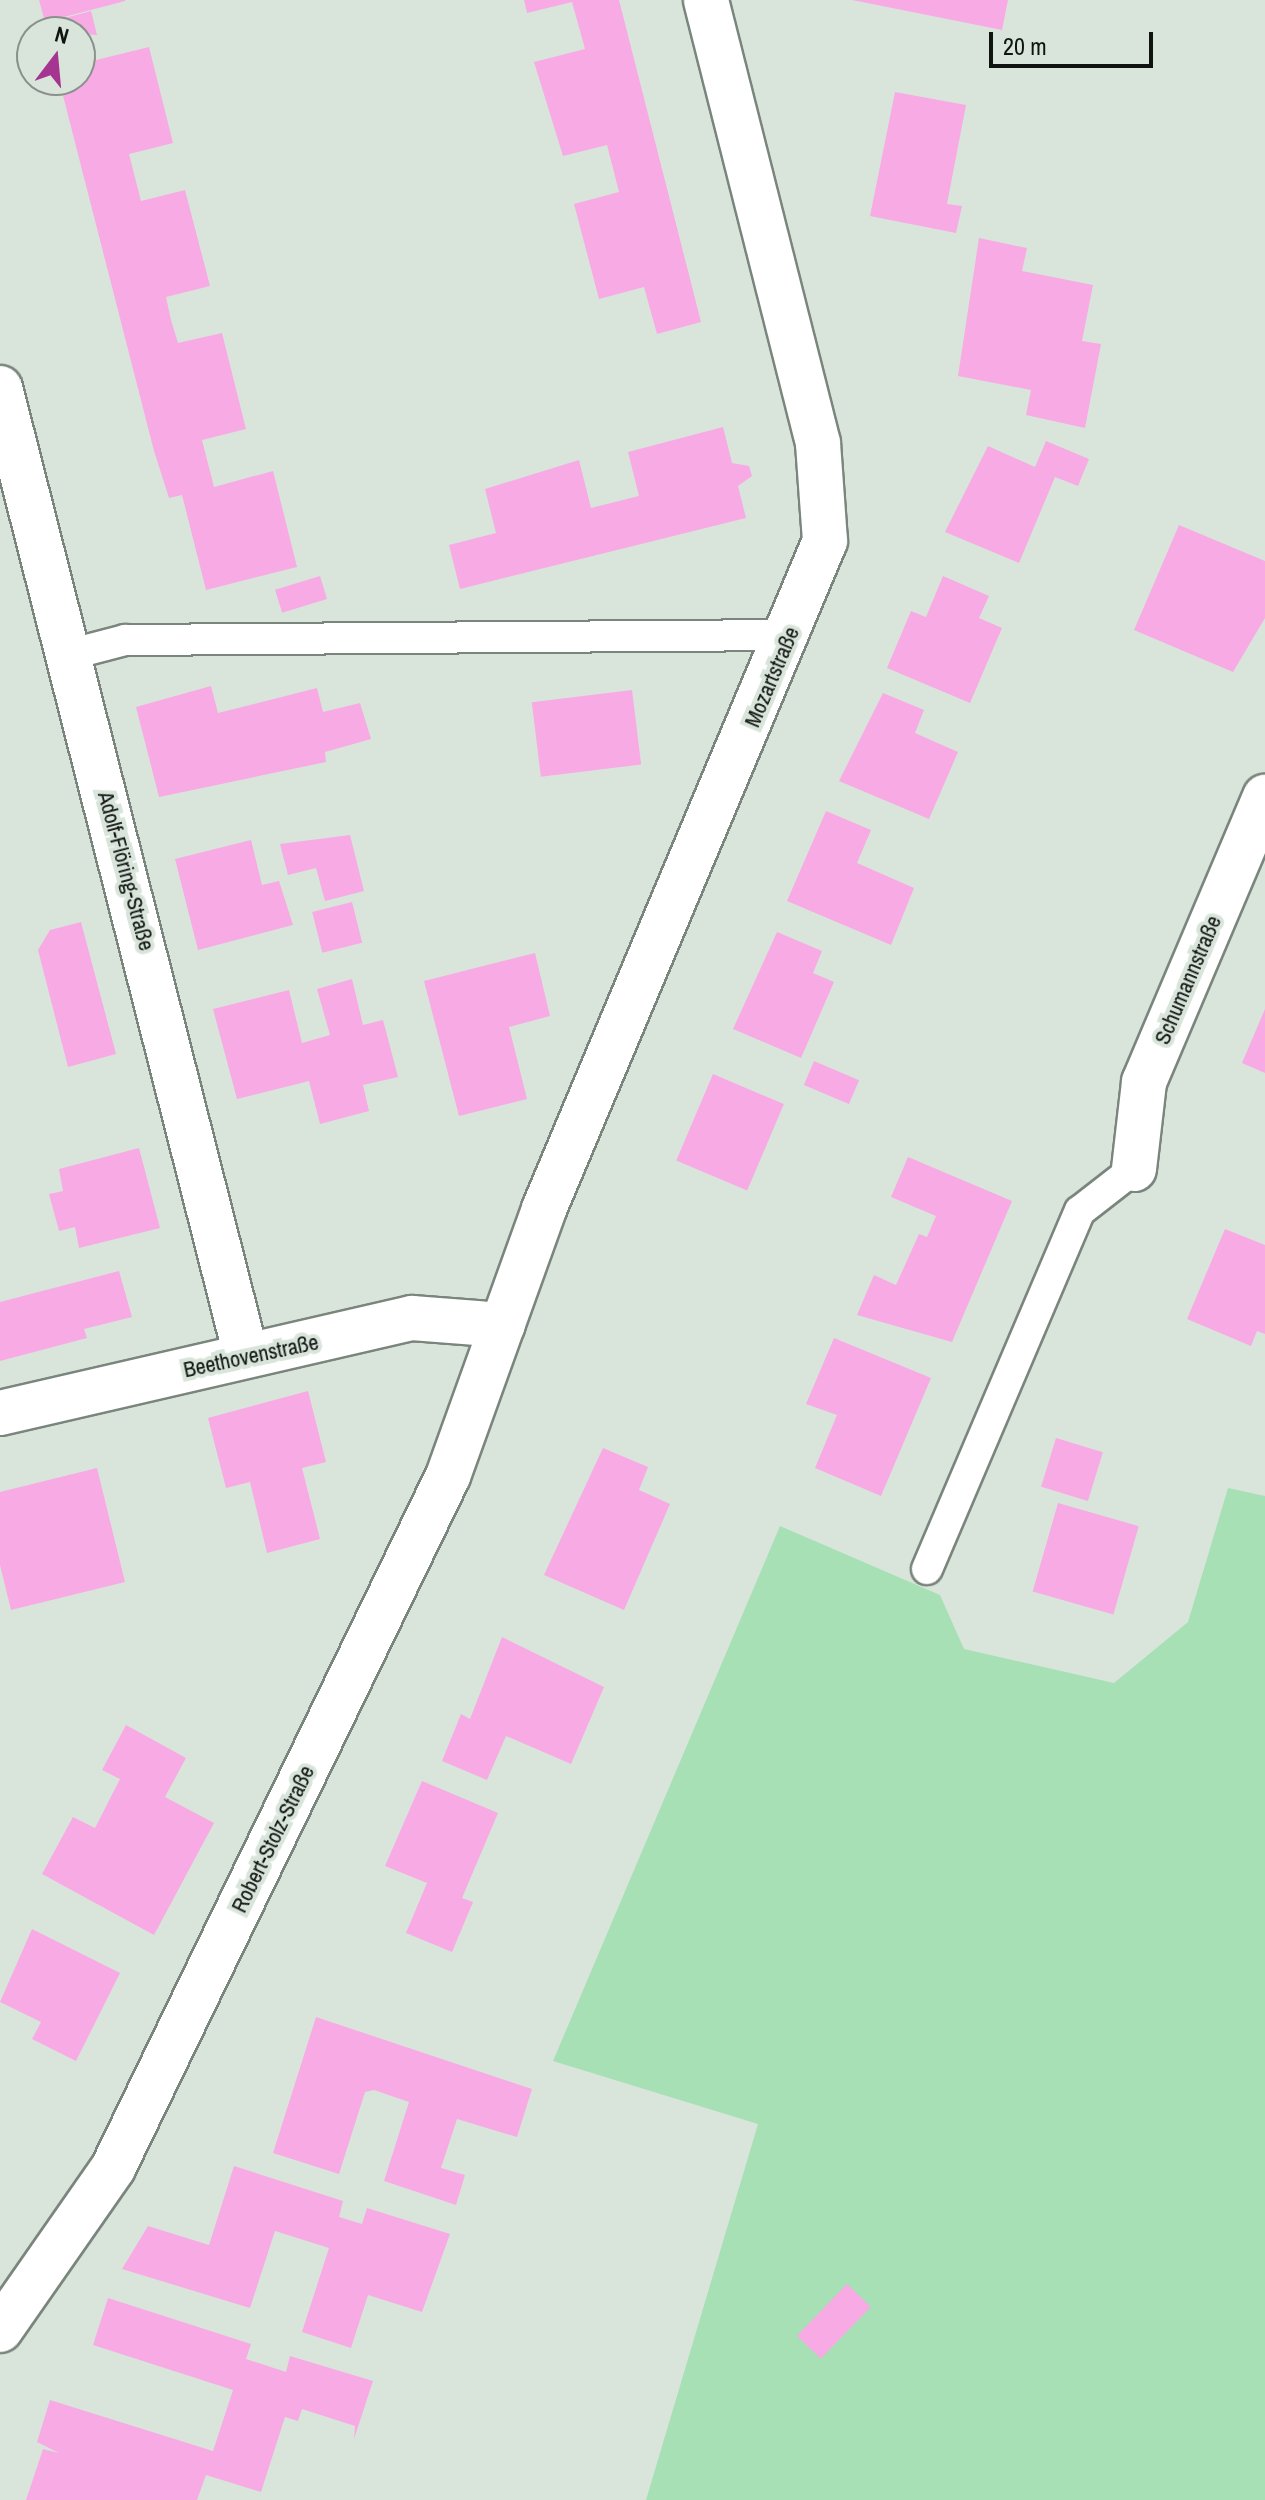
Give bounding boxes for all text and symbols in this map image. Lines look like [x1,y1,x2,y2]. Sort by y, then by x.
north arrow [16,16,96,96]
scale bar [993,16,1157,66]
text: N [52,19,72,51]
text: 20 m [1003,30,1047,62]
street label: Mozartstraße [739,623,805,731]
street label: Adolf-Flöring-Straße [92,789,160,953]
street label: Schumannstraße [1149,912,1227,1048]
street label: Beethovenstraße [181,1329,321,1383]
street label: Robert-Stolz-Straße [226,1761,320,1917]

